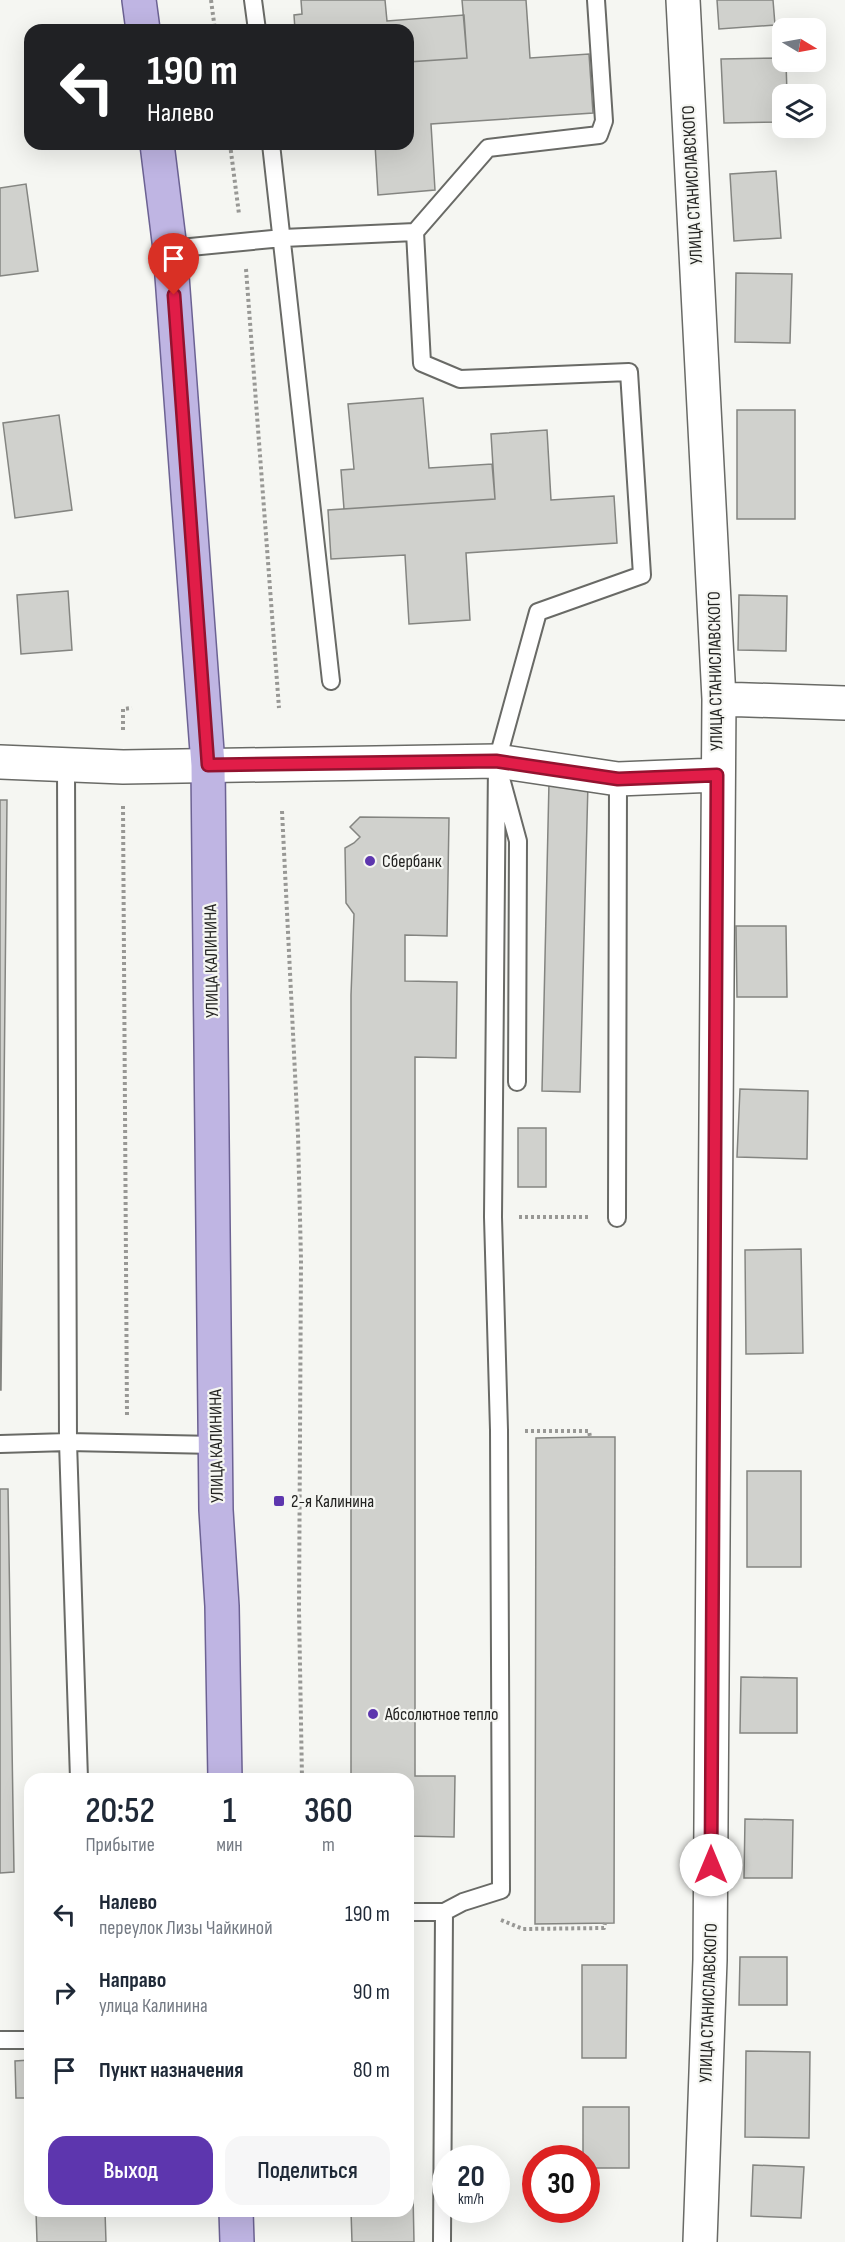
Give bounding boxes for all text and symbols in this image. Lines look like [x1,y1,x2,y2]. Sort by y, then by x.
north arrow [772,18,826,72]
map controls [772,18,826,138]
text: 190 m [147,46,238,97]
icon: left [48,48,126,126]
button: layers [772,84,826,138]
text: Налево [147,97,214,129]
street label: УЛИЦА СТАНИСЛАВСКОГО [678,105,707,265]
pin [148,233,199,295]
icon: arrive [157,242,190,275]
street label: УЛИЦА СТАНИСЛАВСКОГО [704,591,727,751]
place label: Сбербанк [382,851,442,872]
marker: Сбербанк [363,854,377,868]
street label: УЛИЦА КАЛИНИНА [200,904,223,1018]
street label: УЛИЦА КАЛИНИНА [205,1389,228,1503]
place label: 2-я Калинина [291,1491,374,1512]
marker: 2-я Калинина [272,1494,286,1508]
place label: Абсолютное тепло [384,1704,499,1725]
marker: Абсолютное тепло [366,1707,380,1721]
text: 20:52 [85,1790,155,1833]
text: 1 [223,1790,236,1833]
text: 360 [304,1790,353,1833]
text: Прибытие [85,1833,155,1857]
text: мин [216,1833,243,1857]
text: m [322,1833,335,1857]
position arrow [679,1833,743,1897]
text: Налево [99,1889,157,1916]
icon: left [48,1898,81,1931]
text: 190 m [345,1901,390,1928]
text: переулок Лизы Чайкиной [99,1916,273,1940]
street label: УЛИЦА СТАНИСЛАВСКОГО [695,1923,722,2083]
text: Направо [99,1967,166,1994]
icon: right [48,1976,81,2009]
text: 90 m [353,1979,390,2006]
text: улица Калинина [99,1994,208,2018]
icon: arrive [48,2054,81,2087]
text: Пункт назначения [99,2057,243,2084]
text: 80 m [353,2057,390,2084]
button: Выход [48,2136,213,2205]
button: Поделиться [225,2136,390,2205]
speed limit sign: 30 [522,2145,600,2223]
text: 20 [457,2159,485,2195]
text: km/h [458,2190,484,2209]

